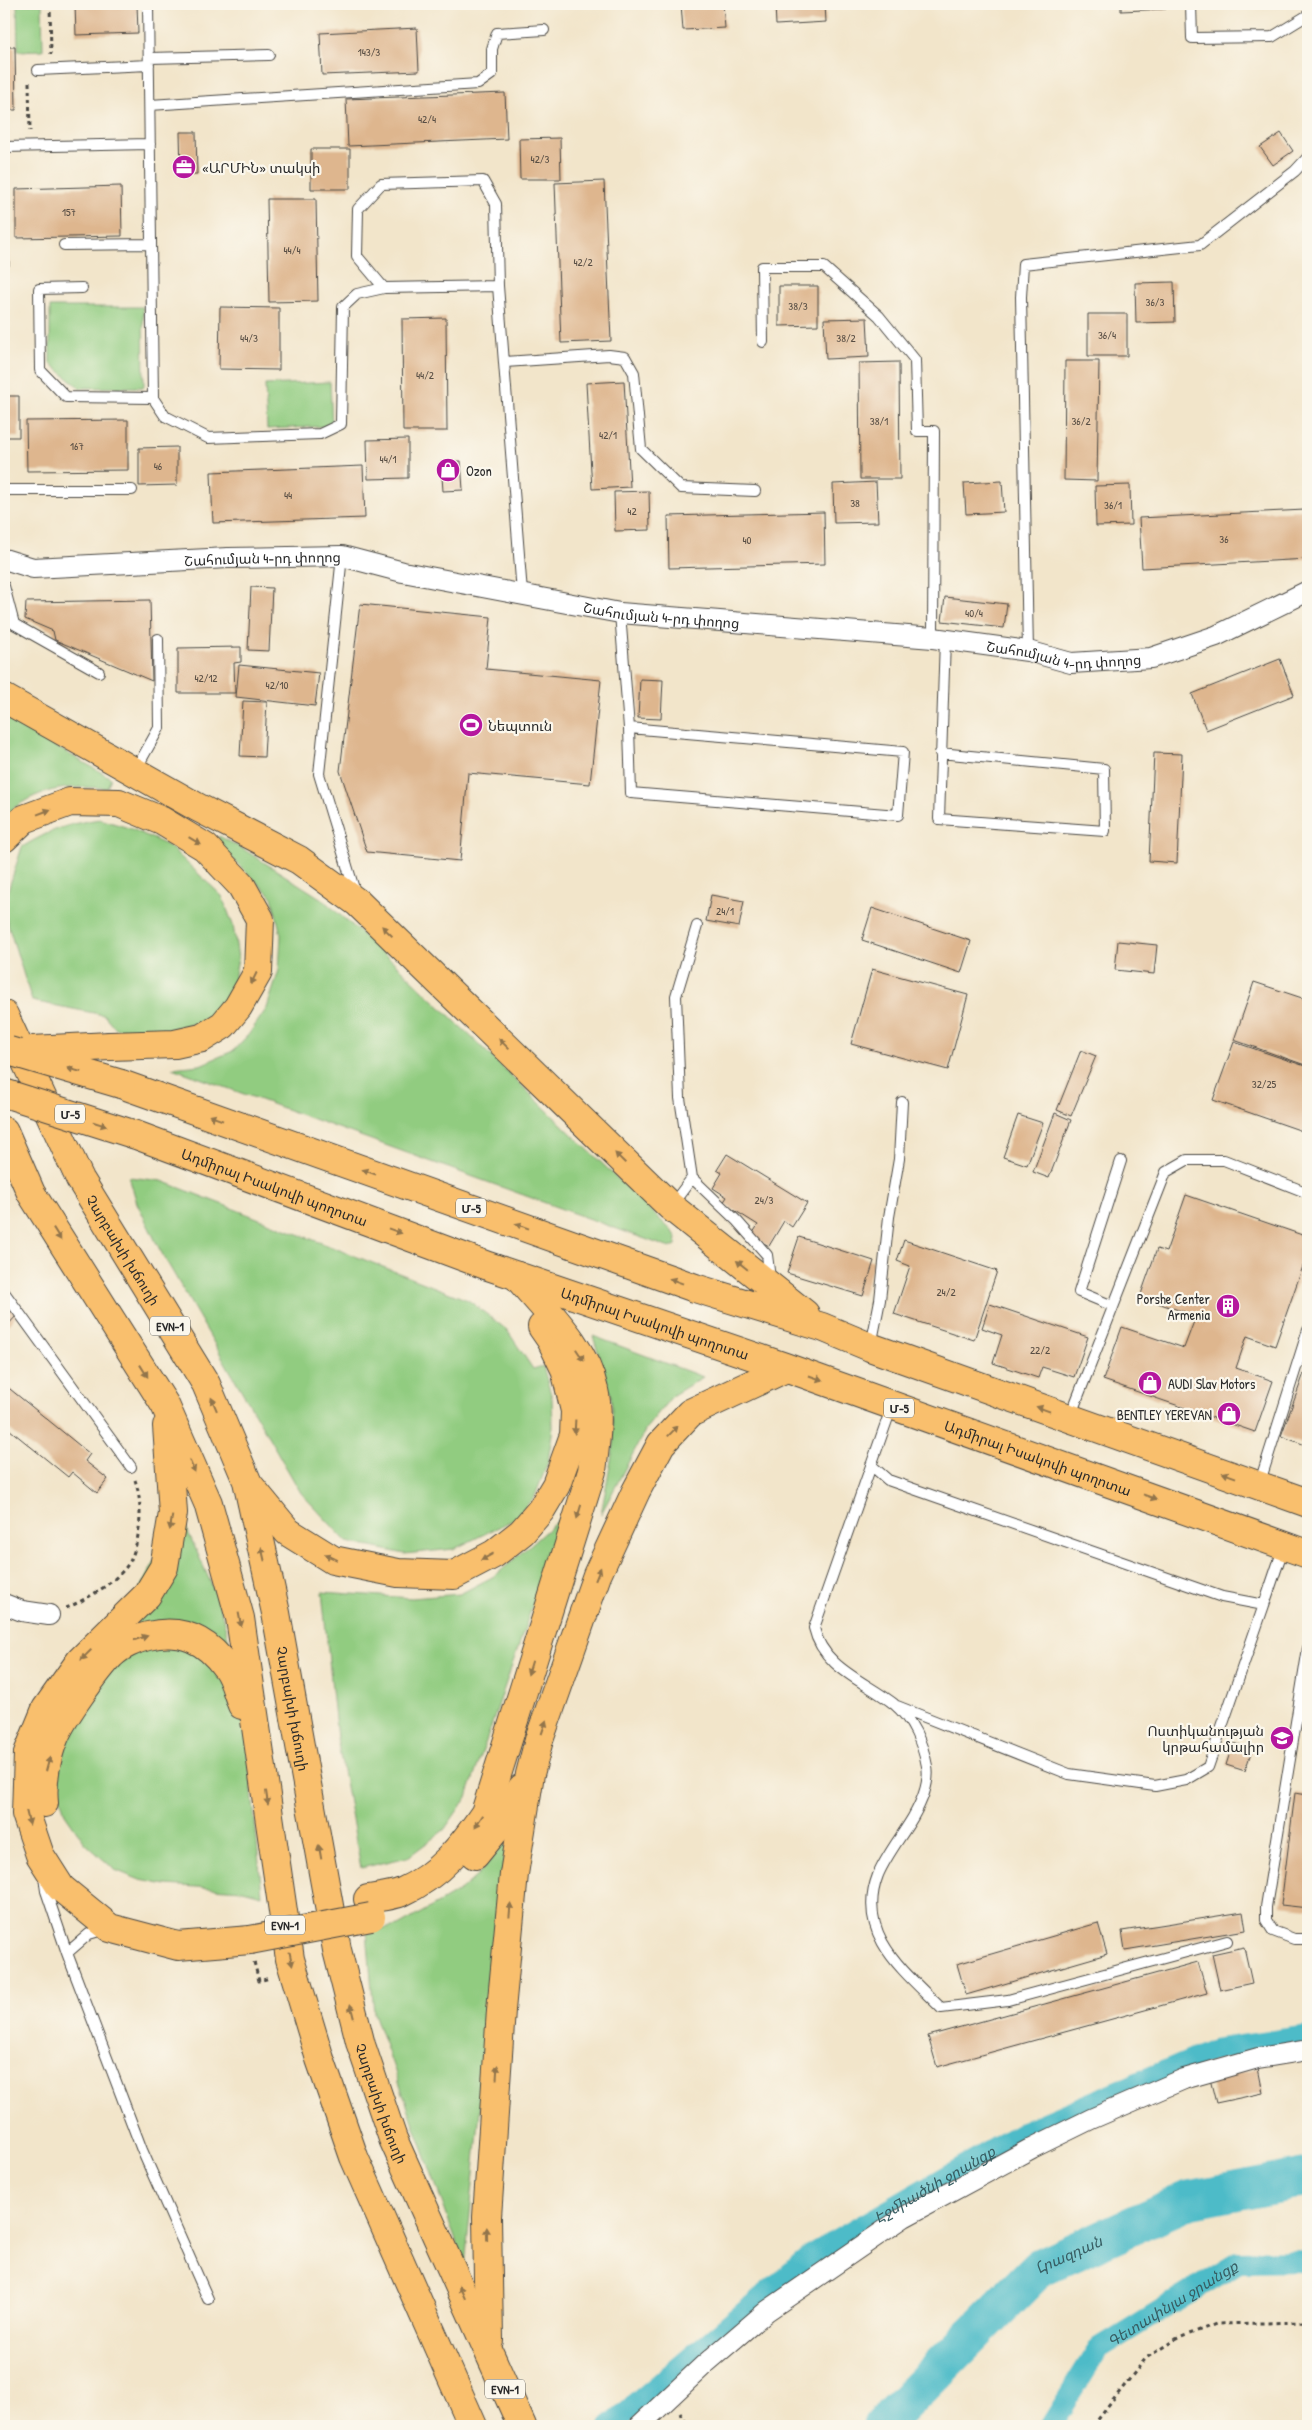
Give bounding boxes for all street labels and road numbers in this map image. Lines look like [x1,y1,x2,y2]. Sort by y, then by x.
street label: Շահումյան 4-րդ փողոց [183,547,341,570]
street label: Շահումյան 4-րդ փողոց [582,597,740,632]
street label: Շահումյան 4-րդ փողոց [985,636,1142,673]
road number: Մ-5 [55,1104,85,1124]
street label: Ադմիրալ Իսակովի պողոտա [179,1143,371,1230]
street label: Չարբախի խճուղի [82,1191,165,1309]
road number: Մ-5 [456,1198,486,1218]
street label: Ադմիրալ Իսակովի պողոտա [558,1282,752,1364]
road number: EVN-1 [150,1316,190,1335]
road number: Մ-5 [884,1399,914,1418]
street label: Ադմիրալ Իսակովի պողոտա [942,1415,1134,1500]
street label: Չարբախի խճուղի [273,1645,314,1773]
road number: EVN-1 [265,1916,305,1934]
street label: Չարբախի խճուղի [351,2040,412,2166]
road number: EVN-1 [485,2380,525,2398]

